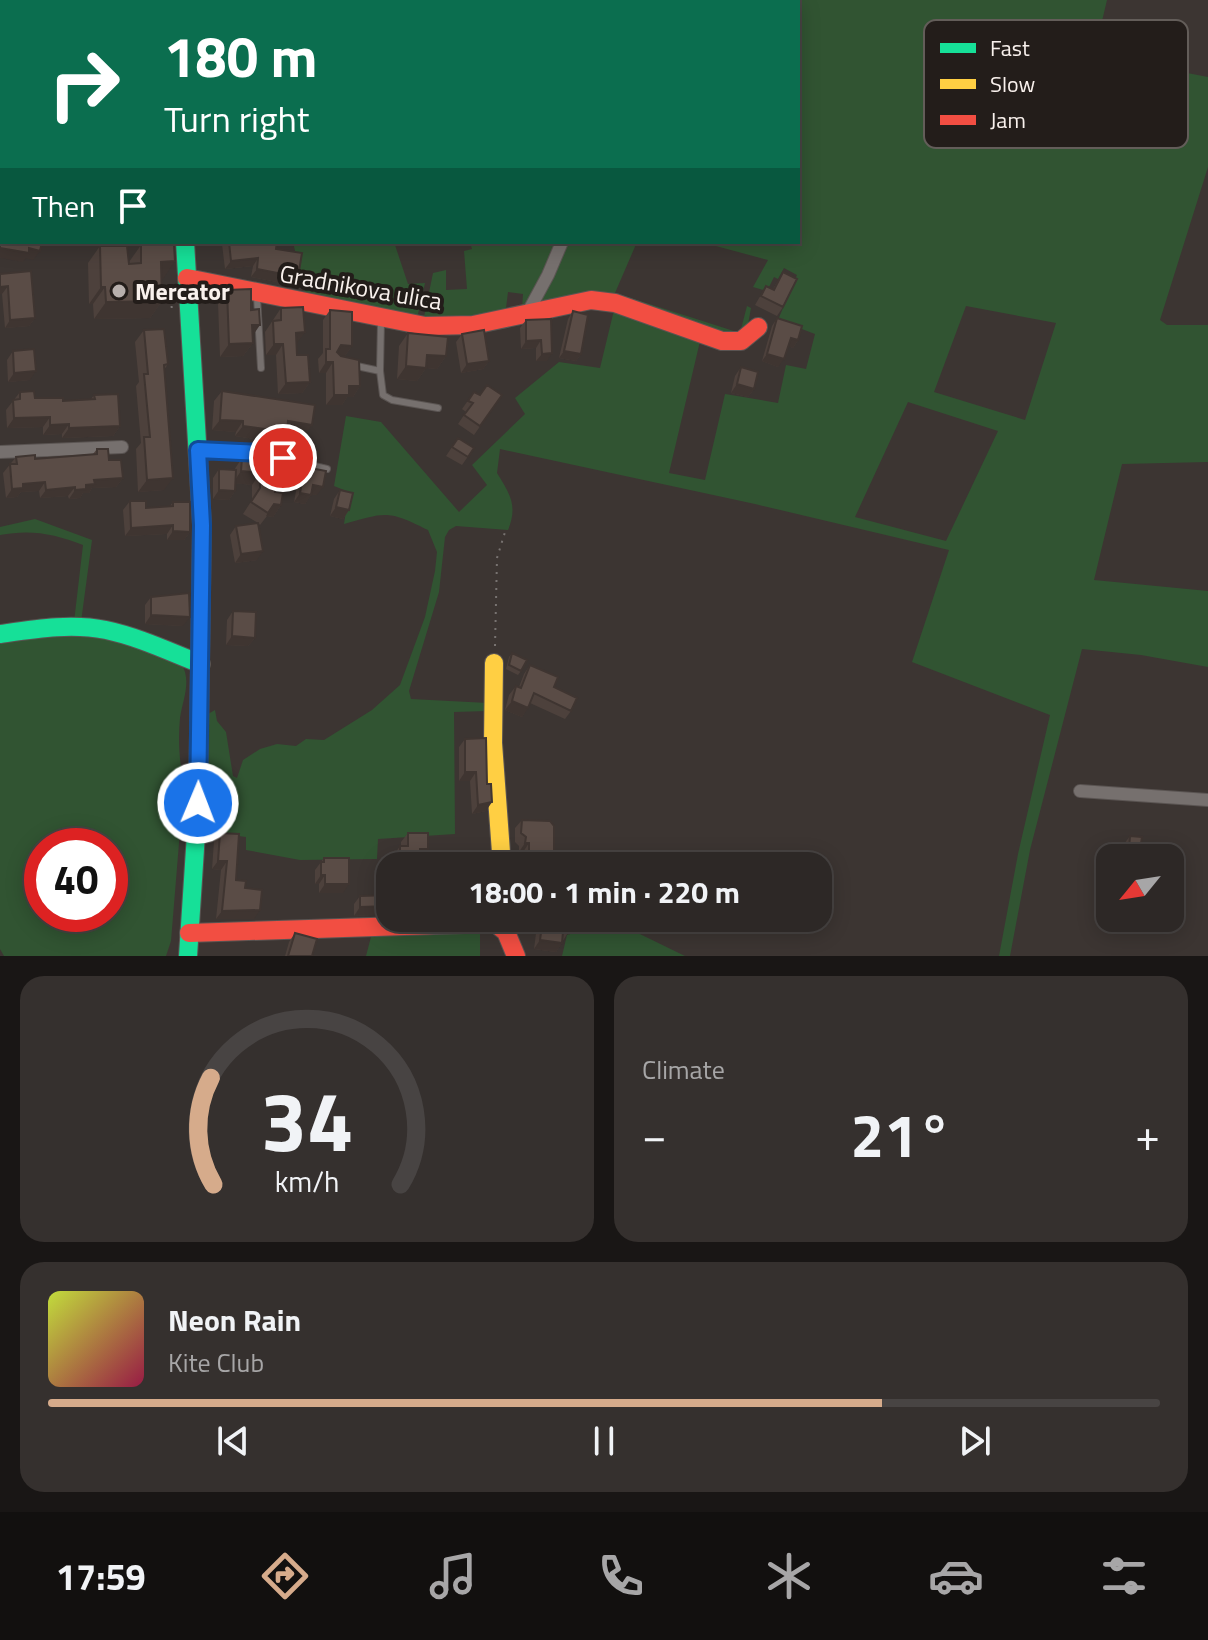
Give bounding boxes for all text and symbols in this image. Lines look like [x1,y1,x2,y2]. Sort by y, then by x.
text: 180 m [164,14,317,99]
legend [924,20,1188,148]
text: Fast [990,31,1030,65]
icon: right [32,32,136,136]
text: Slow [990,67,1036,101]
text: Turn right [164,91,309,146]
text: Jam [990,103,1026,137]
text: Then [32,183,95,229]
icon: arrive [111,184,155,228]
street label: Gradnikova ulica [277,255,445,319]
place label: Mercator [135,273,230,309]
marker: Mercator [110,282,128,300]
pin [249,424,317,492]
icon: arrive [261,436,305,480]
position arrow [156,761,240,845]
speed limit sign: 40 [24,828,128,932]
north arrow [1096,844,1184,932]
map controls [1096,844,1184,932]
text: 18:00 · 1 min · 220 m [468,869,740,915]
text: Climate [642,1050,725,1089]
text: 34 [260,1057,354,1183]
text: 21° [851,1089,951,1180]
text: − [642,1101,667,1168]
text: + [1135,1101,1160,1168]
text: km/h [275,1160,339,1203]
text: Neon Rain [168,1297,301,1343]
text: Kite Club [168,1343,264,1382]
icon: previous [211,1419,255,1463]
icon: pause [582,1419,626,1463]
icon: next [953,1419,997,1463]
icon: directions [257,1548,313,1604]
icon: music [425,1548,481,1604]
icon: phone [593,1548,649,1604]
icon: climate [761,1548,817,1604]
icon: car [928,1548,984,1604]
icon: filters [1096,1548,1152,1604]
text: 17:59 [56,1549,146,1604]

